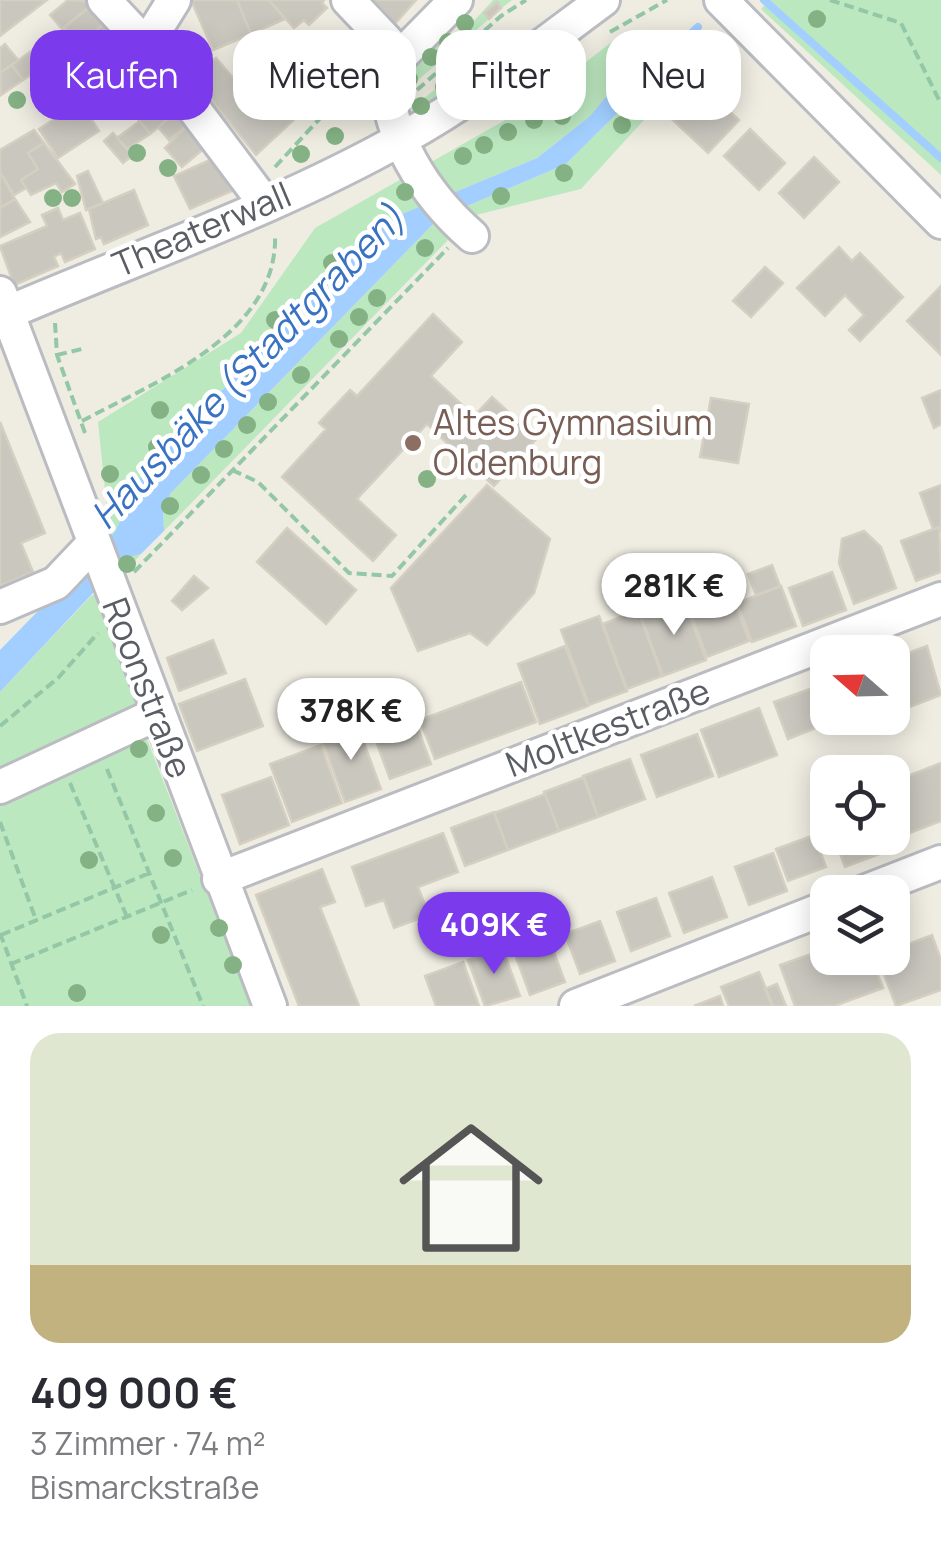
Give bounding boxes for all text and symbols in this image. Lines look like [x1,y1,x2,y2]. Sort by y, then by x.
chip: Kaufen [30,30,213,120]
chip: Mieten [233,30,416,120]
chip: Filter [436,30,586,120]
chip: Neu [606,30,741,120]
street label: Theaterwall [105,170,298,288]
water label: Hausbäke (Stadtgraben) [78,192,415,539]
place label: Altes Gymnasium Oldenburg [433,398,713,486]
marker: Altes Gymnasium Oldenburg [402,432,424,454]
pin: 281K € [593,553,755,638]
text: 281K € [624,563,724,607]
street label: Roonstraße [92,591,204,785]
north arrow [810,635,910,735]
map controls [810,635,910,975]
street label: Moltkestraße [499,666,717,788]
pin: 378K € [270,678,432,763]
text: 378K € [299,688,403,732]
button: locate [810,755,910,855]
button: layers [810,875,910,975]
pin: 409K € [413,892,575,977]
text: 409K € [440,902,548,946]
icon: home [381,1098,561,1278]
text: 409 000 € [30,1363,238,1421]
text: 3 Zimmer · 74 m² [30,1421,266,1465]
text: Bismarckstraße [30,1465,259,1509]

